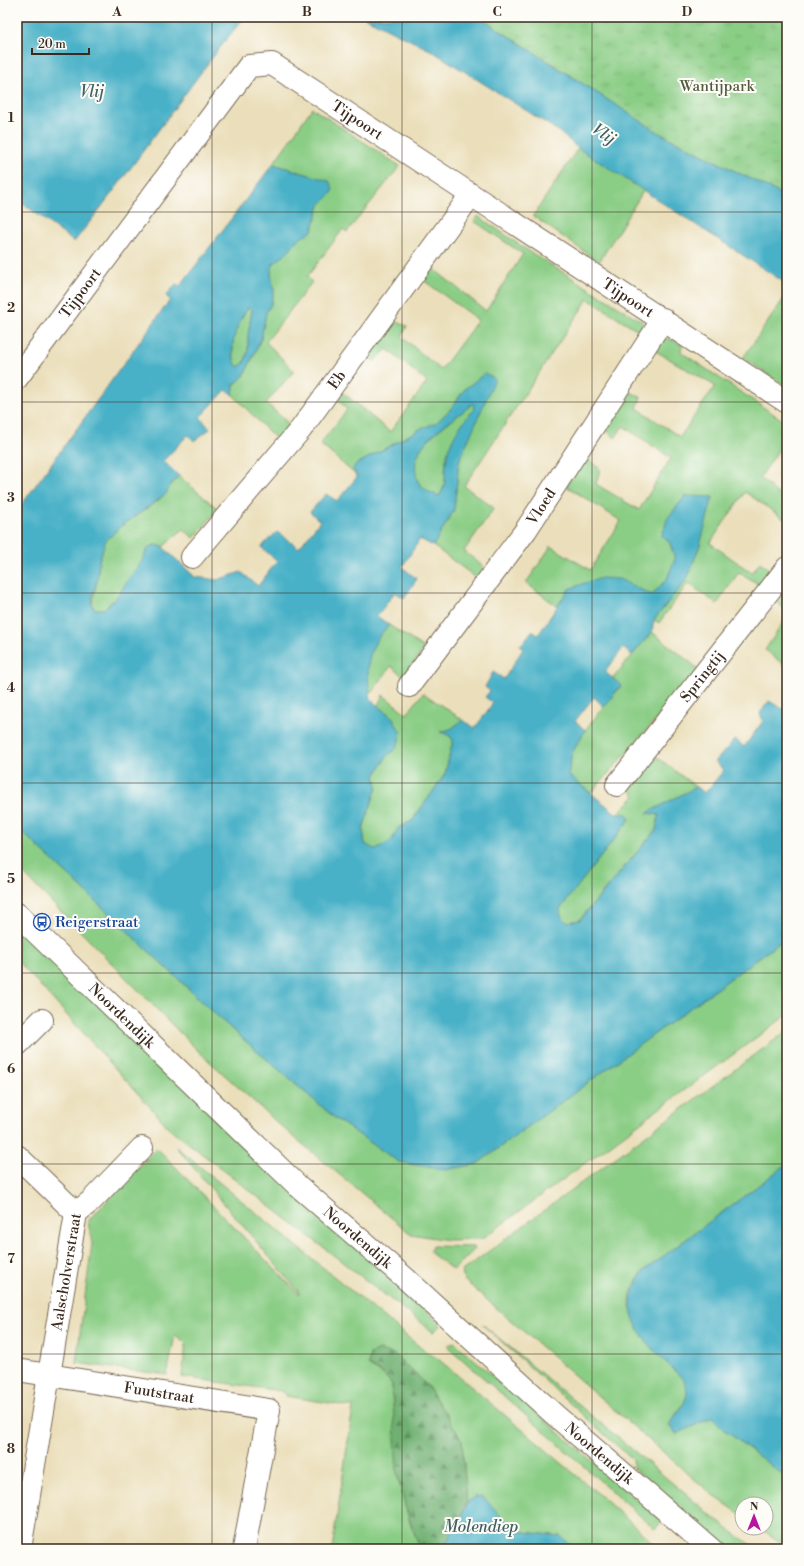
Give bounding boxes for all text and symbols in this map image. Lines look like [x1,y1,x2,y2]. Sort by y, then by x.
text: A [111,4,122,20]
text: B [302,4,312,20]
text: C [492,4,502,20]
text: D [682,4,692,20]
scale bar [32,30,89,56]
text: 20 m [38,37,66,52]
park label: Wantijpark [679,77,755,96]
water label: Vlij [80,82,104,102]
street label: Tijpoort [328,96,387,144]
text: 1 [8,110,15,126]
water label: Vlij [589,119,620,149]
street label: Tijpoort [55,264,106,322]
street label: Tijpoort [599,274,658,322]
text: 2 [7,300,15,316]
street label: Eb [324,367,350,393]
street label: Vloed [522,484,560,529]
text: 3 [7,490,15,506]
street label: Springtij [676,647,728,706]
text: 4 [7,680,16,696]
text: 5 [7,871,15,887]
bus stop icon: Reigerstraat [32,912,52,932]
place label: Reigerstraat [55,913,139,932]
street label: Noordendijk [85,979,160,1053]
text: 6 [7,1061,15,1077]
street label: Noordendijk [319,1202,397,1273]
street label: Aalscholverstraat [47,1211,85,1333]
text: 7 [7,1251,15,1267]
street label: Fuutstraat [123,1378,197,1408]
street label: Noordendijk [561,1418,639,1489]
text: 8 [7,1441,15,1457]
north arrow [734,1496,774,1536]
text: N [750,1500,759,1514]
water label: Molendiep [444,1517,518,1537]

